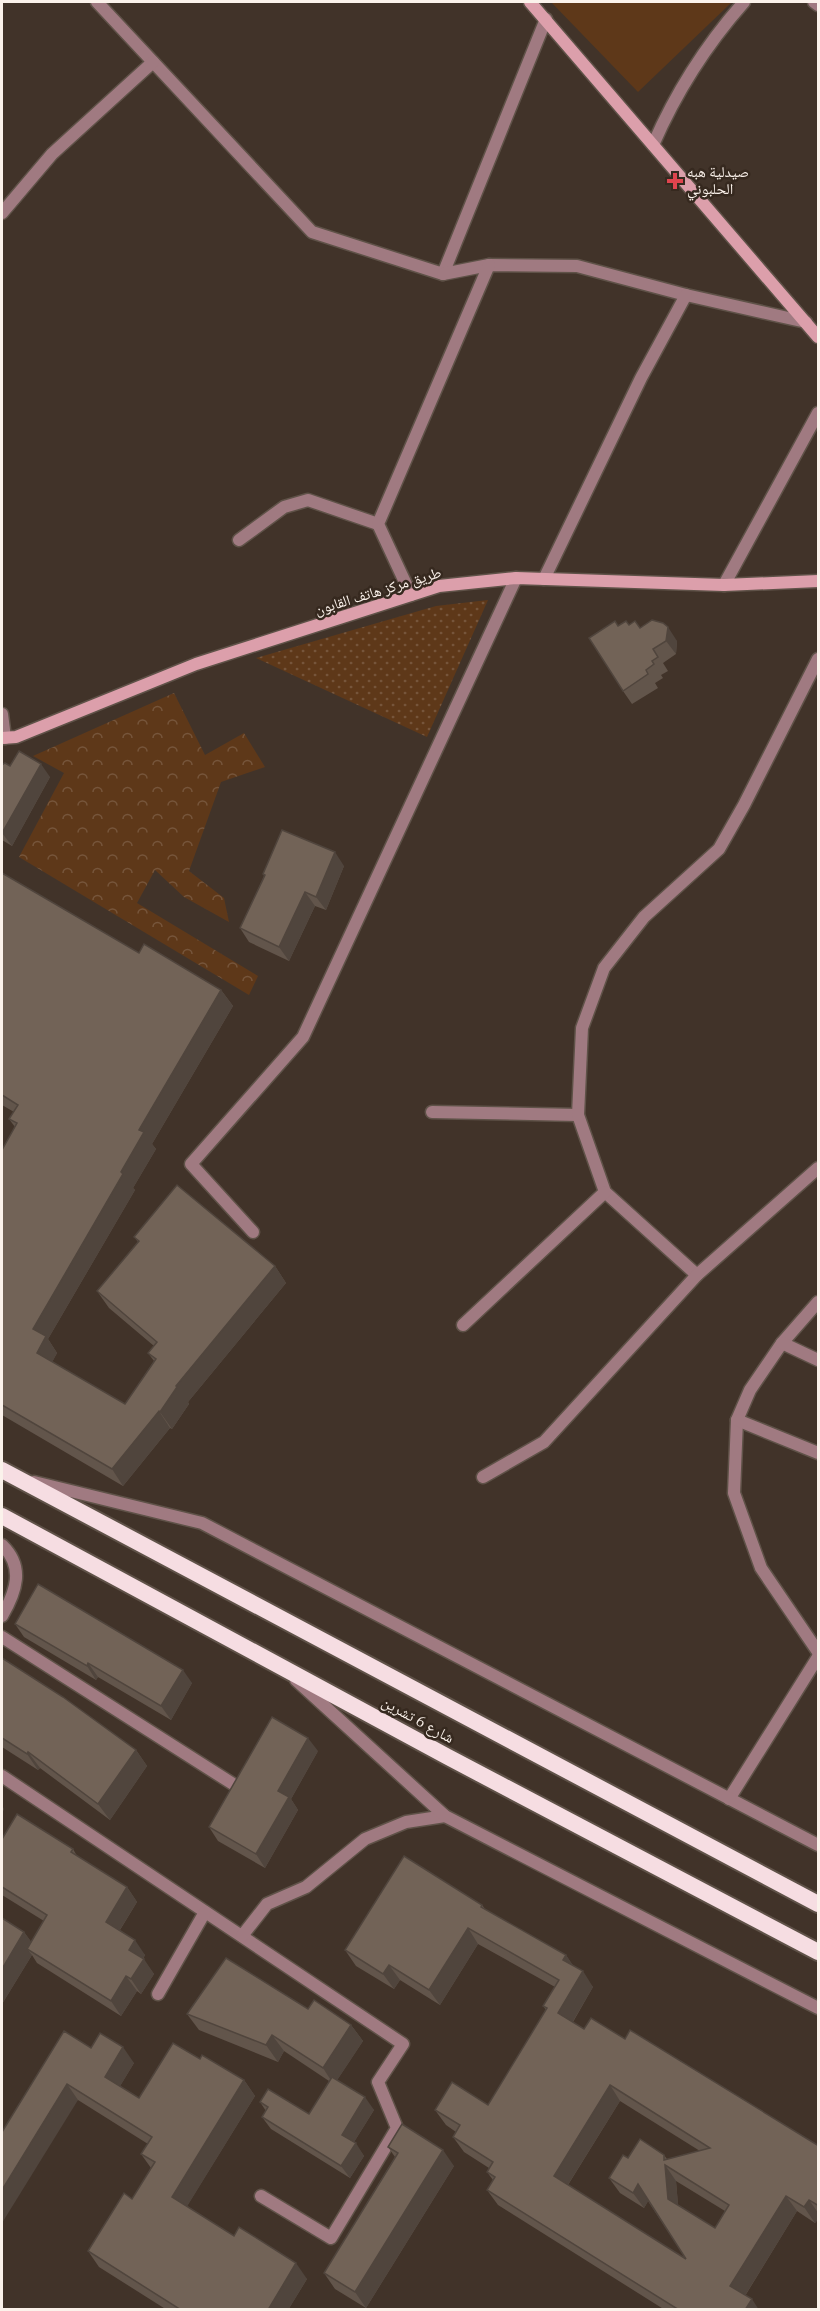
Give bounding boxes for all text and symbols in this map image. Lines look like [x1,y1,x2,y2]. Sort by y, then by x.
place label: صيدلية هبه الحلبوني [687,162,749,201]
marker: صيدلية هبه الحلبوني [668,174,682,188]
street label: طريق مركز هاتف القابون [312,562,444,620]
street label: شارع 6 تشرين [378,1692,458,1748]

